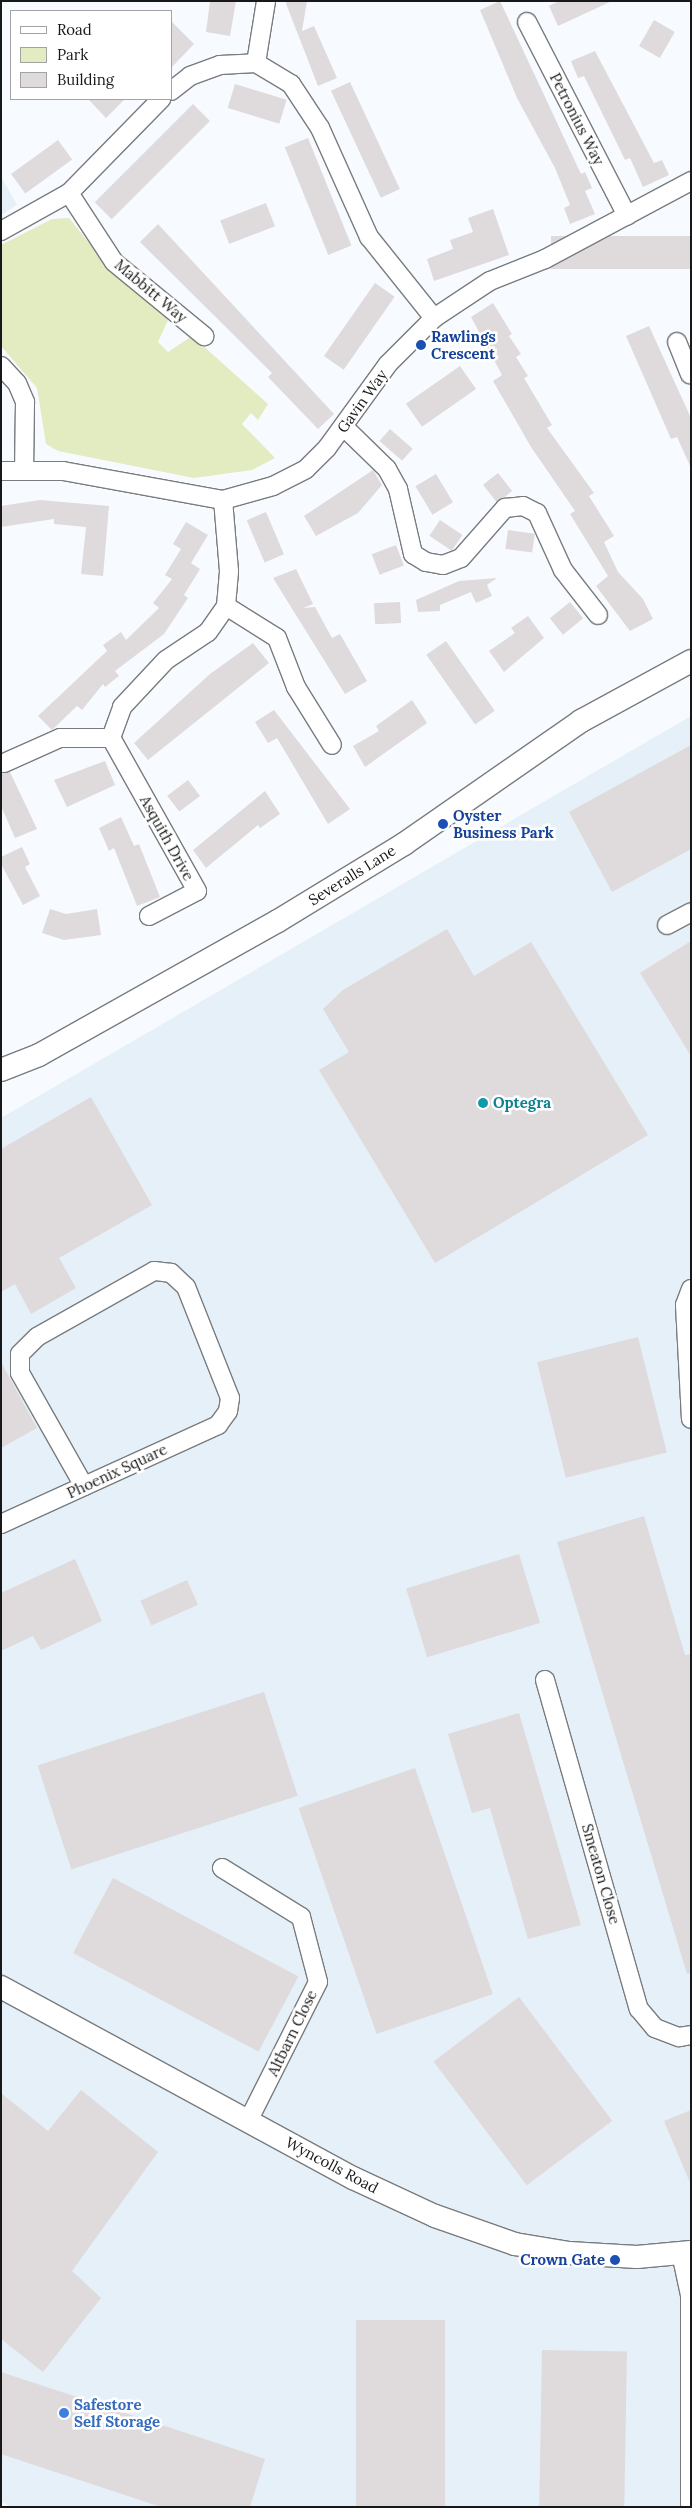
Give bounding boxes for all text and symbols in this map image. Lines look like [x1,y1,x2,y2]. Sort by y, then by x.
legend [10,10,172,100]
text: Road [57,20,92,39]
text: Park [57,45,88,64]
text: Building [57,70,114,89]
street label: Petronius Way [546,70,608,168]
street label: Mabbitt Way [111,256,191,326]
place label: Rawlings Crescent [431,327,496,362]
marker: Rawlings Crescent [415,339,427,351]
street label: Gavin Way [333,366,391,436]
street label: Asquith Drive [136,792,198,884]
place label: Oyster Business Park [453,806,554,841]
marker: Oyster Business Park [437,818,449,830]
street label: Severalls Lane [305,841,399,909]
place label: Optegra [493,1094,551,1112]
marker: Optegra [477,1097,489,1109]
street label: Phoenix Square [64,1440,170,1502]
street label: Smeaton Close [578,1822,624,1926]
street label: Altbarn Close [263,1987,321,2079]
street label: Wyncolls Road [283,2133,381,2197]
place label: Crown Gate [520,2251,605,2269]
marker: Crown Gate [609,2254,621,2266]
place label: Safestore Self Storage [74,2395,160,2430]
marker: Safestore Self Storage [58,2407,70,2419]

